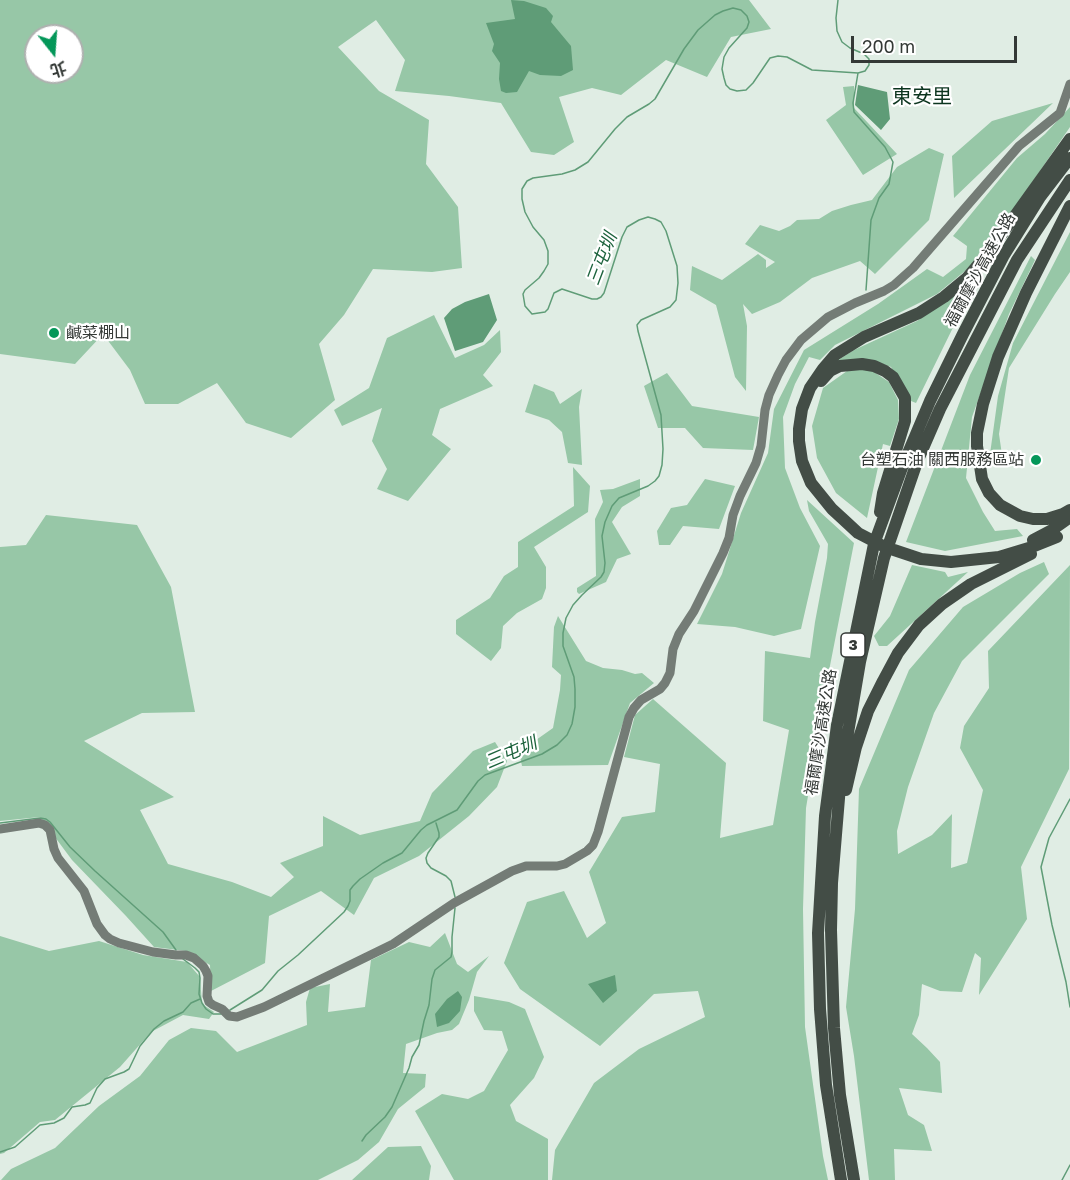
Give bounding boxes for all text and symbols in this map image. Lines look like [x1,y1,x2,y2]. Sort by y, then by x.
north arrow [24,24,84,84]
scale bar [854,24,1020,62]
text: 200 m [862,35,915,57]
text: 北 [48,57,69,81]
district label: 東安里 [892,85,952,109]
street label: 福爾摩沙高速公路 [941,209,1019,331]
water label: 三屯圳 [582,230,622,288]
place label: 鹹菜棚山 [66,323,130,343]
marker: 鹹菜棚山 [47,326,61,340]
place label: 台塑石油 關西服務區站 [860,450,1024,470]
marker: 台塑石油 關西服務區站 [1029,453,1043,467]
road number: 3 [841,633,865,657]
street label: 福爾摩沙高速公路 [802,667,840,797]
water label: 三屯圳 [482,733,540,773]

